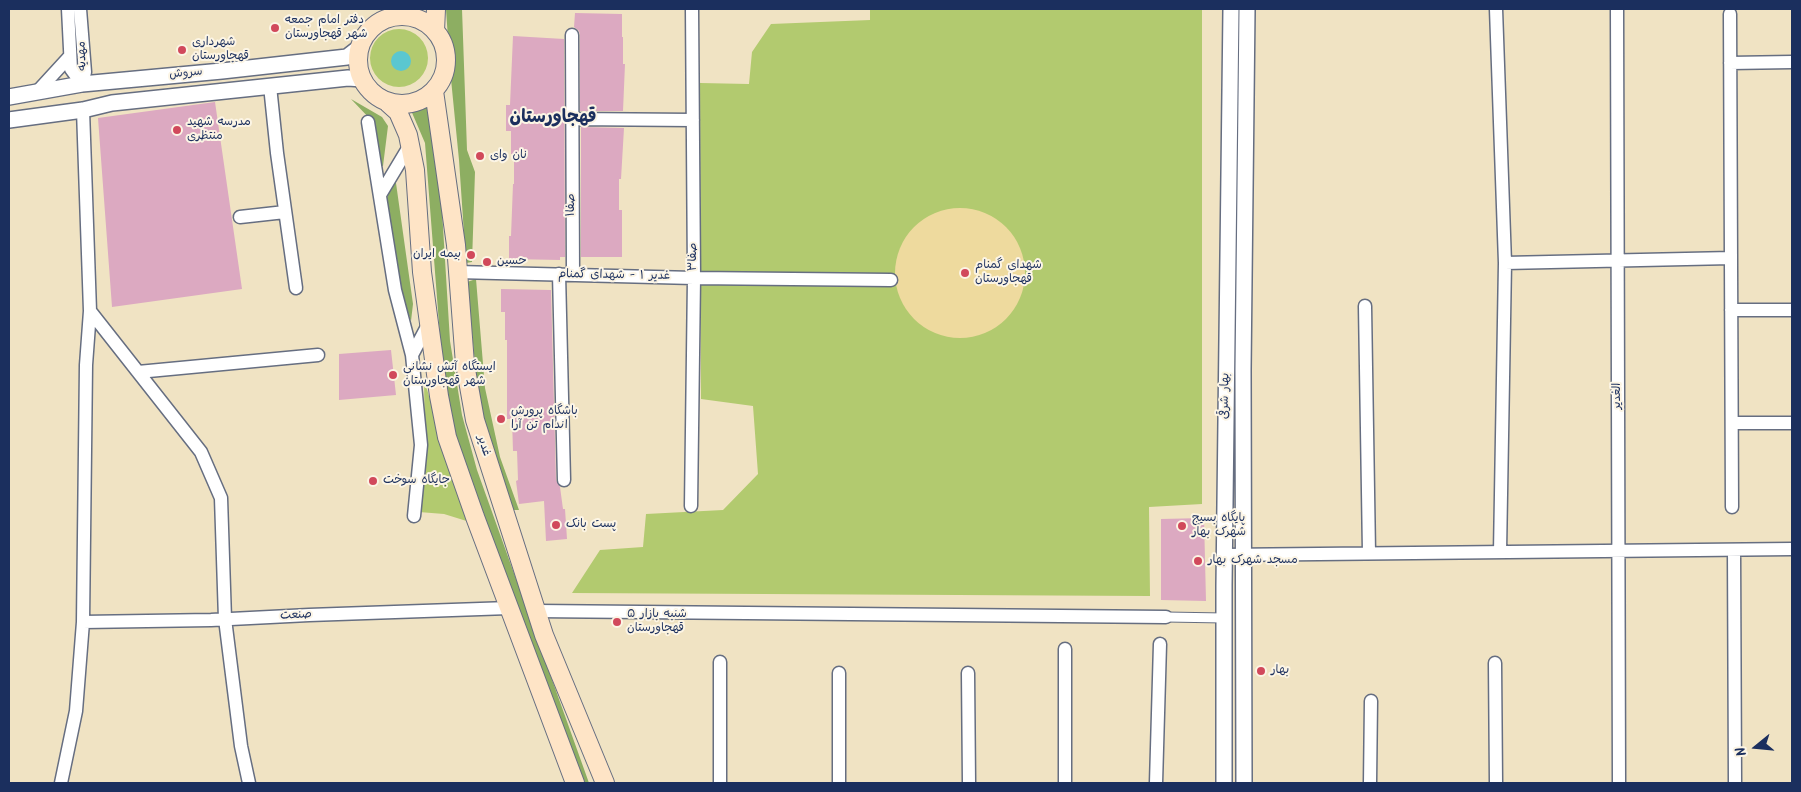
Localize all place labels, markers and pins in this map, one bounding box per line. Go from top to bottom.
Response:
place label: دفتر امام جمعه شهر قهجاورستان [285,14,367,42]
marker: دفتر امام جمعه شهر قهجاورستان [269,22,281,34]
place label: شهرداری قهجاورستان [192,36,249,64]
marker: شهرداری قهجاورستان [176,44,188,56]
place label: مدرسه شهید منتظری [187,116,251,144]
marker: مدرسه شهید منتظری [171,124,183,136]
place label: نان وای [490,149,527,163]
marker: نان وای [474,150,486,162]
place label: بیمه ایران [413,248,461,262]
marker: بیمه ایران [465,249,477,261]
place label: حسین [497,255,527,269]
marker: حسین [481,256,493,268]
place label: شهدای گمنام قهجاورستان [975,259,1042,287]
marker: شهدای گمنام قهجاورستان [959,267,971,279]
place label: ایستگاه آتش نشانی شهر قهجاورستان [403,361,496,389]
marker: ایستگاه آتش نشانی شهر قهجاورستان [387,369,399,381]
place label: باشگاه پرورش اندام تن آرا [511,405,578,433]
marker: باشگاه پرورش اندام تن آرا [495,413,507,425]
place label: جایگاه سوخت [383,474,450,488]
marker: جایگاه سوخت [367,475,379,487]
place label: پایگاه بسیج شهرک بهار [1192,512,1246,540]
place label: پست بانک [566,518,616,532]
marker: پست بانک [550,519,562,531]
marker: پایگاه بسیج شهرک بهار [1176,520,1188,532]
place label: مسجد شهرک بهار [1208,554,1298,568]
marker: مسجد شهرک بهار [1192,555,1204,567]
place label: ۵ شنبه بازار قهجاورستان [627,608,687,636]
marker: ۵ شنبه بازار قهجاورستان [611,616,623,628]
place label: بهار [1271,664,1289,678]
marker: بهار [1255,665,1267,677]

